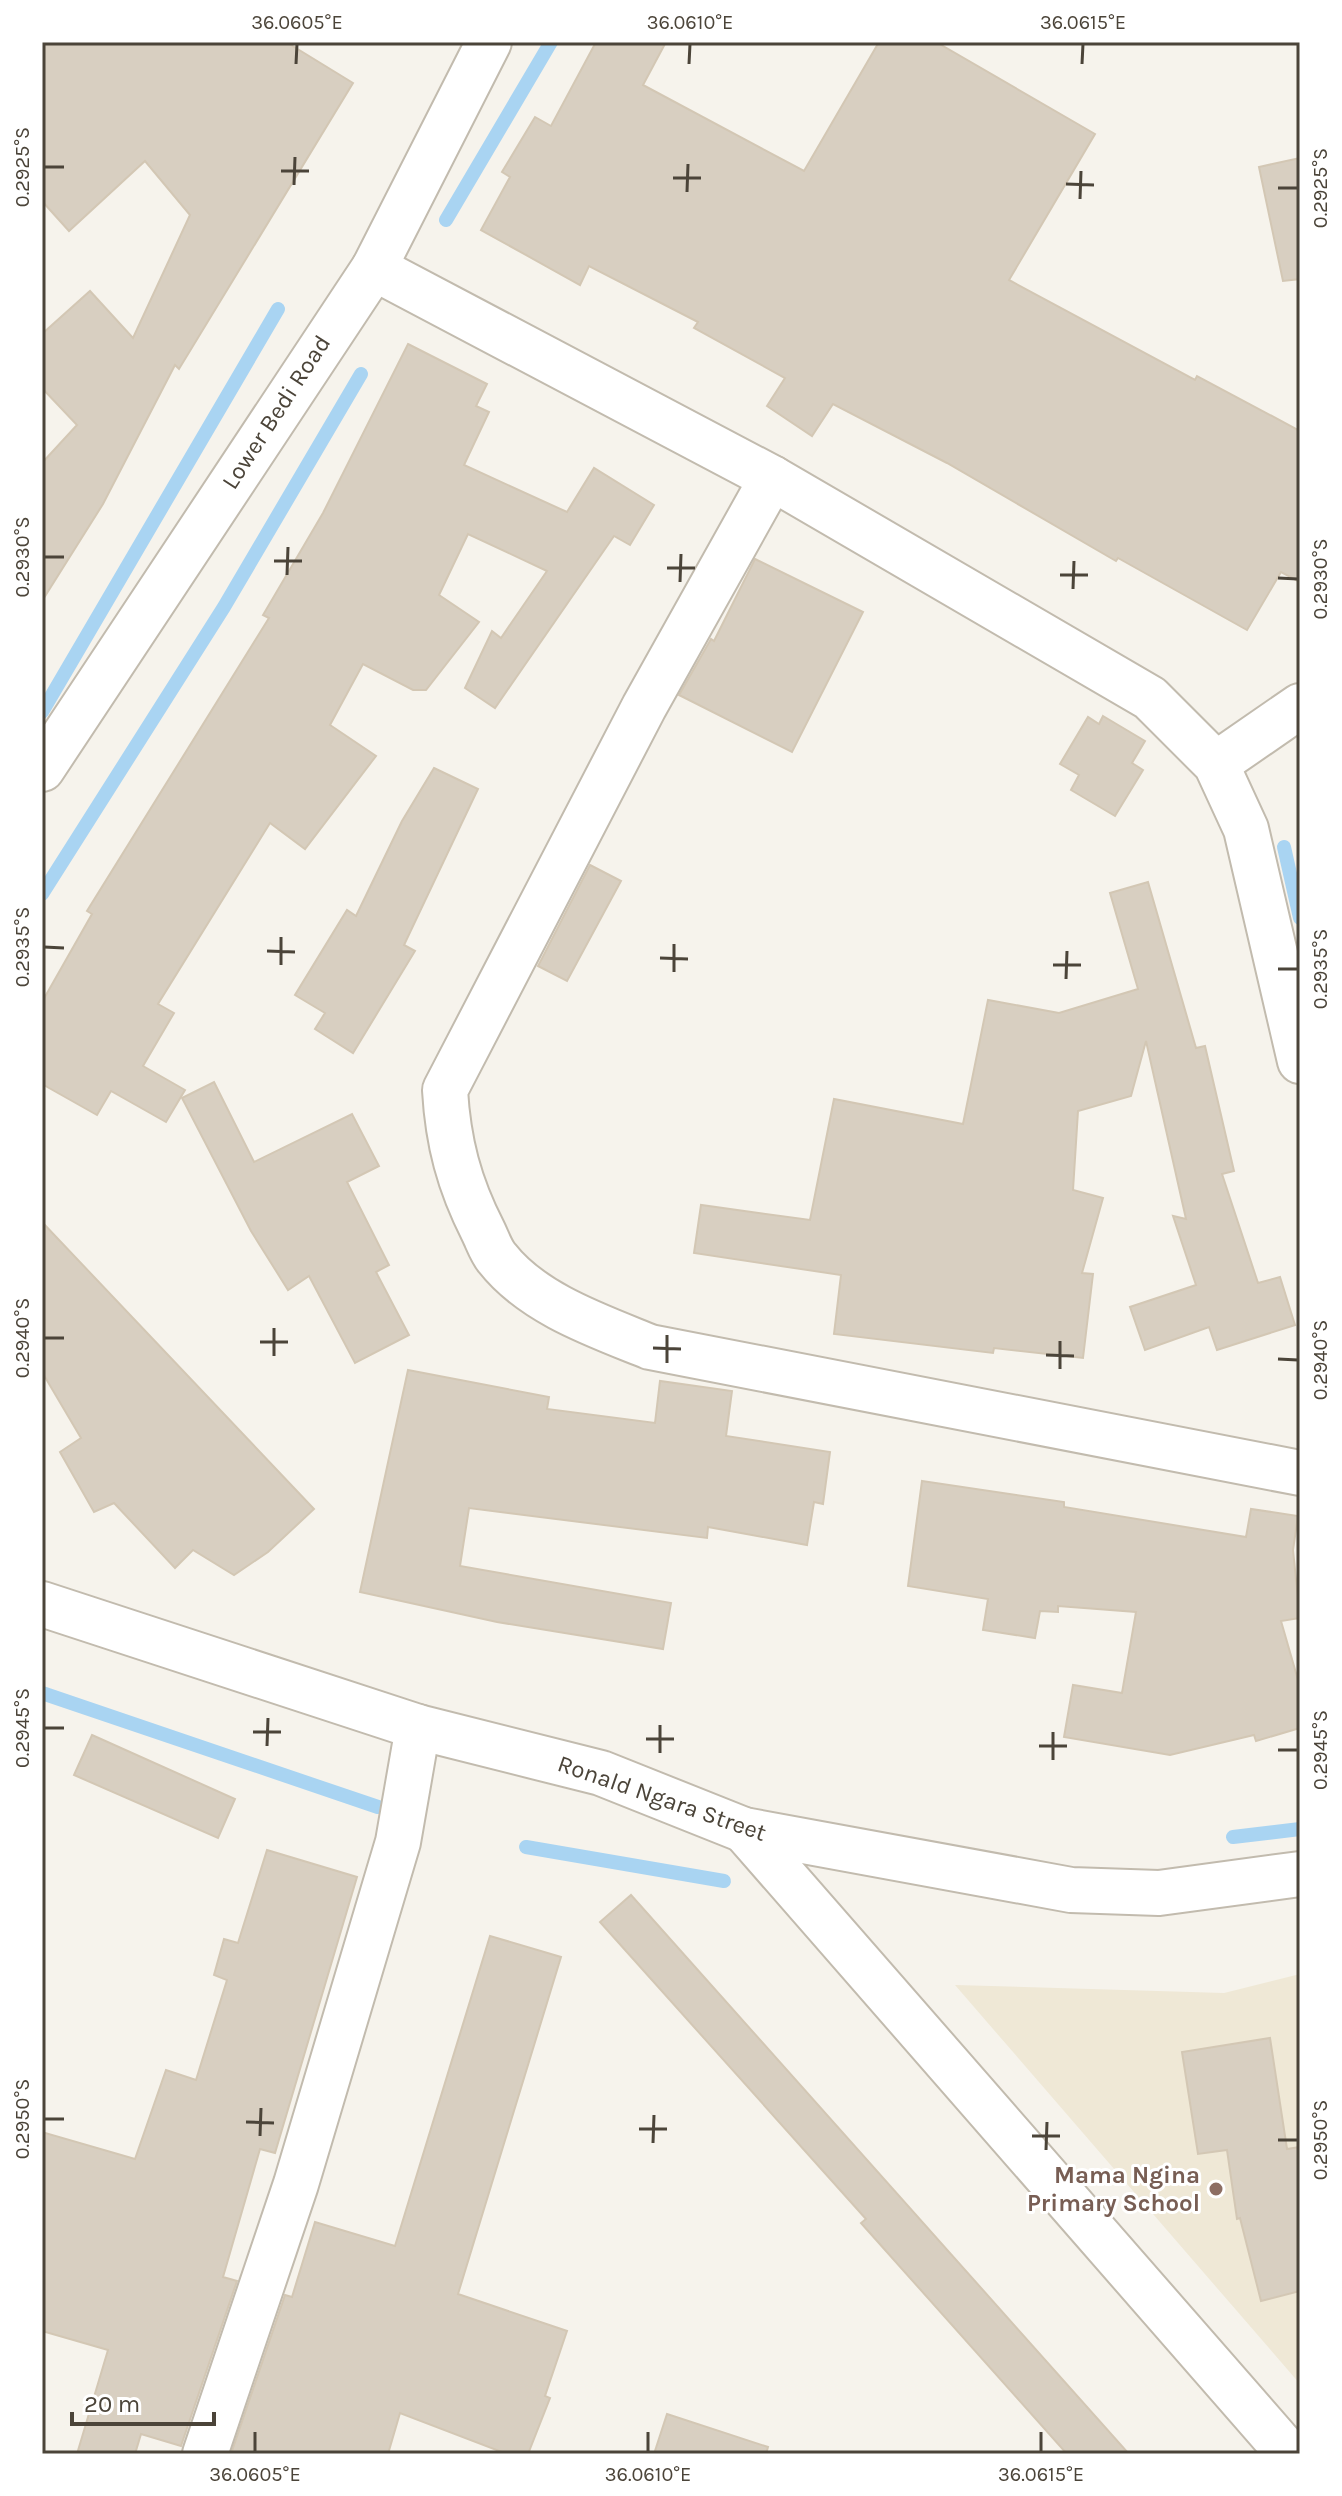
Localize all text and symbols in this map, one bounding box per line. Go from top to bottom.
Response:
text: 36.0605°E [251,11,343,34]
text: 36.0610°E [647,11,733,34]
text: 36.0615°E [1040,11,1126,34]
text: 0.2925°S [11,127,34,207]
text: 0.2925°S [1309,148,1332,228]
street label: Lower Bedi Road [216,330,336,494]
text: 0.2930°S [11,516,34,598]
text: 0.2930°S [1309,538,1332,620]
text: 0.2935°S [11,907,34,987]
text: 0.2935°S [1309,929,1332,1009]
text: 0.2940°S [11,1298,34,1378]
text: 0.2940°S [1309,1320,1332,1400]
text: 0.2945°S [11,1688,34,1768]
text: 0.2945°S [1309,1710,1332,1790]
street label: Ronald Ngara Street [554,1749,770,1847]
text: 0.2950°S [11,2079,34,2159]
text: 0.2950°S [1309,2100,1332,2180]
place label: Mama Ngina Primary School [1027,2161,1200,2217]
marker: Mama Ngina Primary School [1207,2180,1225,2198]
scale bar [72,2376,214,2426]
text: 20 m [84,2390,140,2418]
text: 36.0605°E [209,2463,301,2486]
text: 36.0610°E [605,2463,691,2486]
text: 36.0615°E [998,2463,1084,2486]

